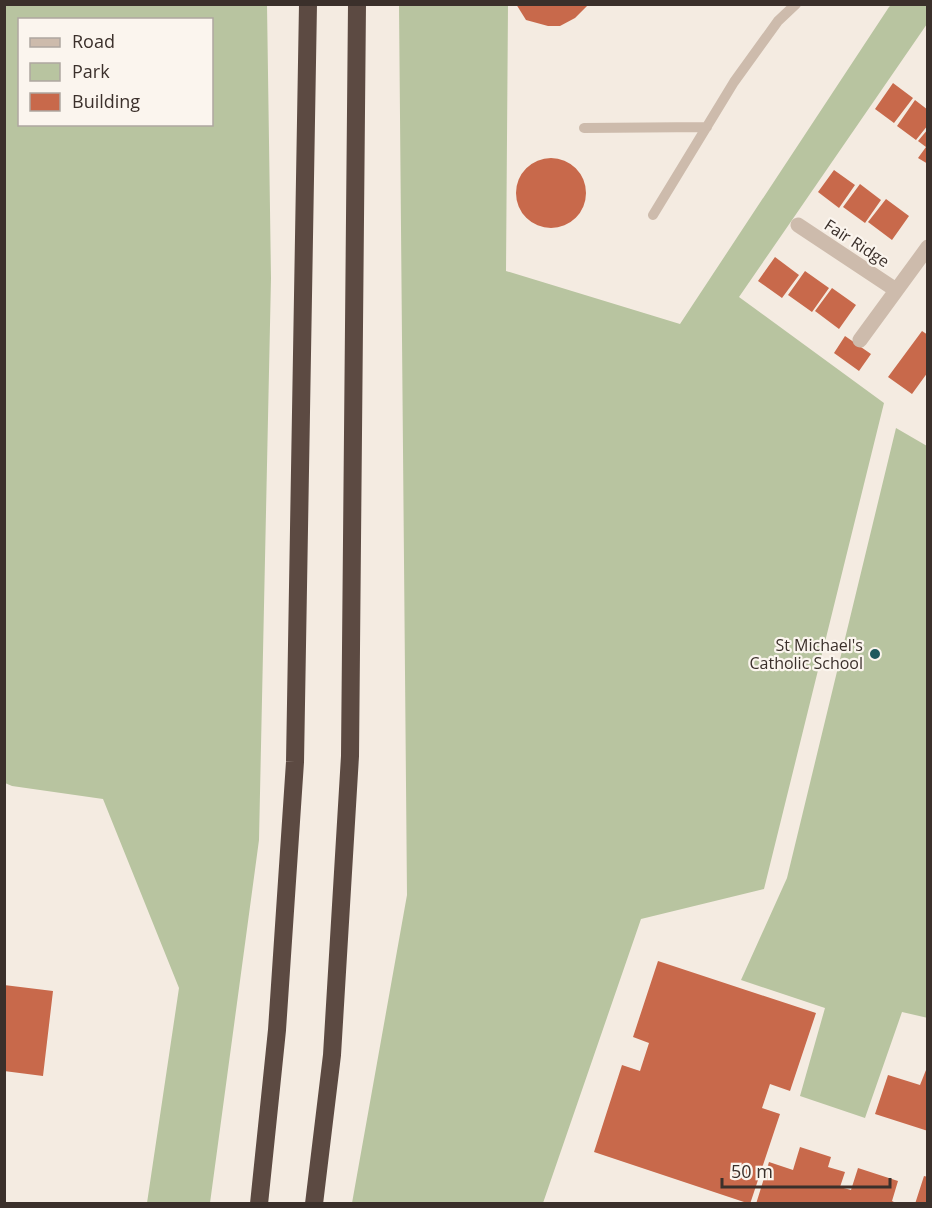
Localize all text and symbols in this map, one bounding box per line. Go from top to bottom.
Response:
legend [18,18,213,126]
text: Road [72,29,115,53]
text: Park [72,59,110,83]
text: Building [72,89,140,113]
street label: Fair Ridge [820,214,894,272]
place label: St Michael's Catholic School [749,634,863,674]
marker: St Michael's Catholic School [868,647,882,661]
scale bar [722,1151,890,1189]
text: 50 m [731,1159,773,1183]

